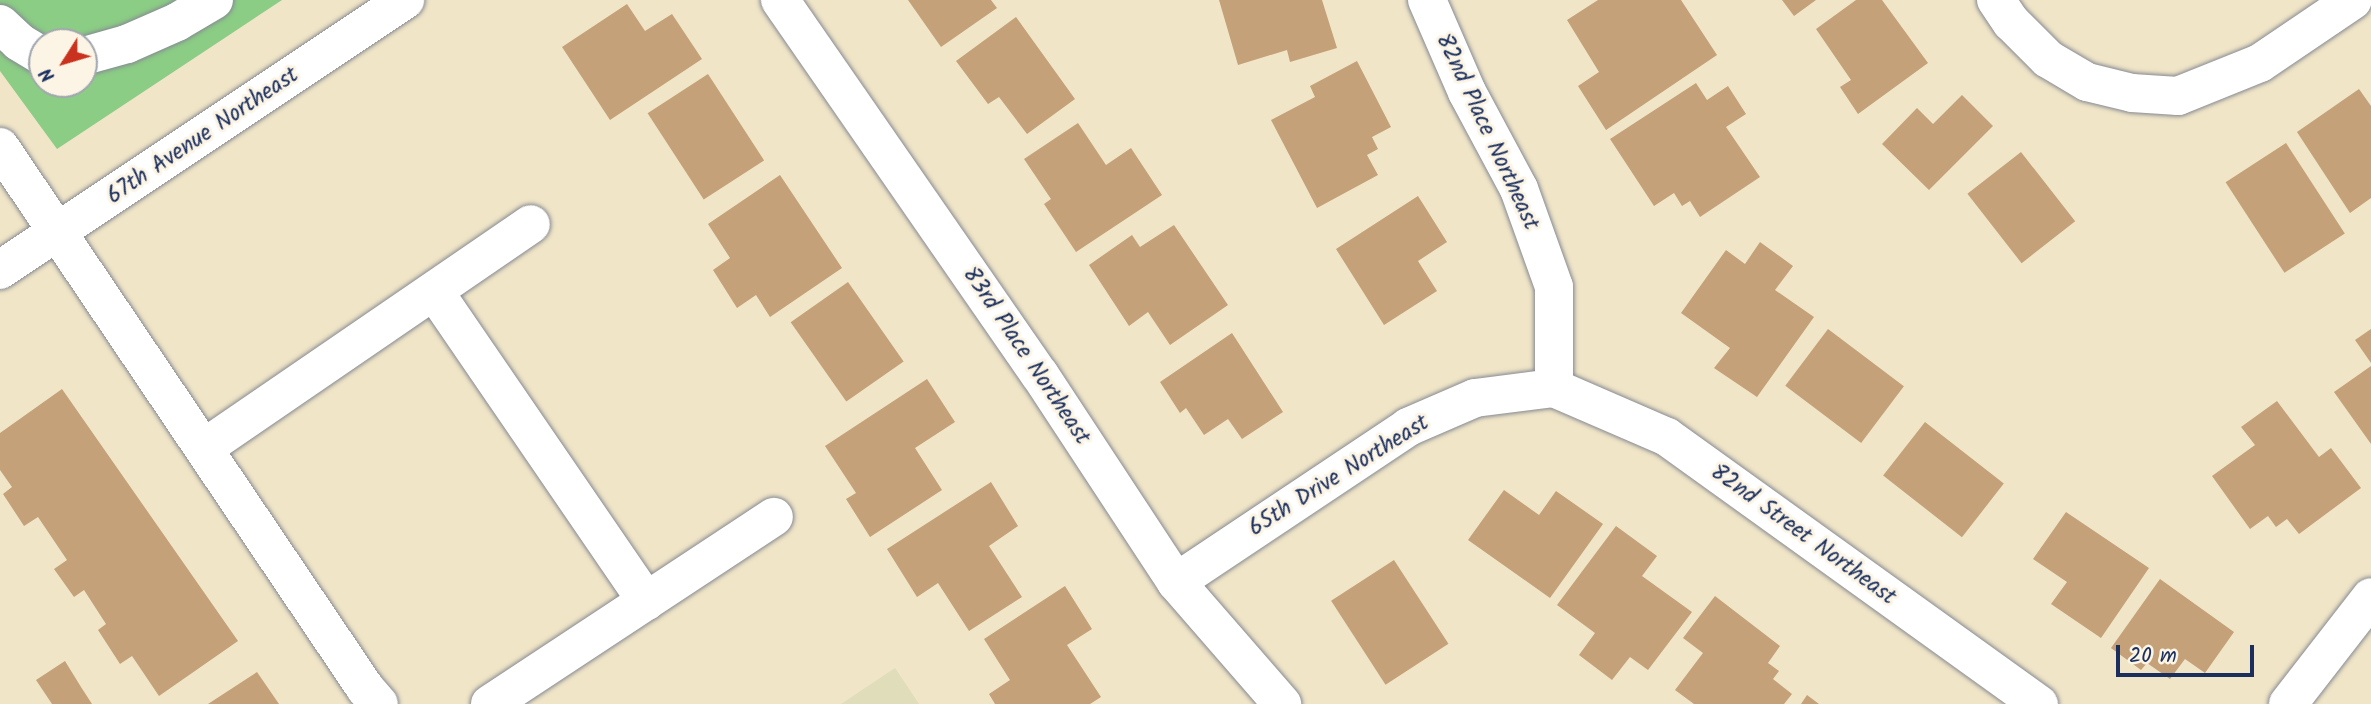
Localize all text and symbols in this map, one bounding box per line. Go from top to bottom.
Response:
north arrow [28,28,98,98]
street label: 82nd Place Northeast [1429,29,1545,235]
text: N [32,61,63,88]
street label: 67th Avenue Northeast [102,62,304,210]
street label: 83rd Place Northeast [956,262,1096,450]
street label: 65th Drive Northeast [1244,409,1434,543]
street label: 82nd Street Northeast [1705,458,1901,612]
scale bar [2119,630,2257,674]
text: 20 m [2129,640,2177,673]

